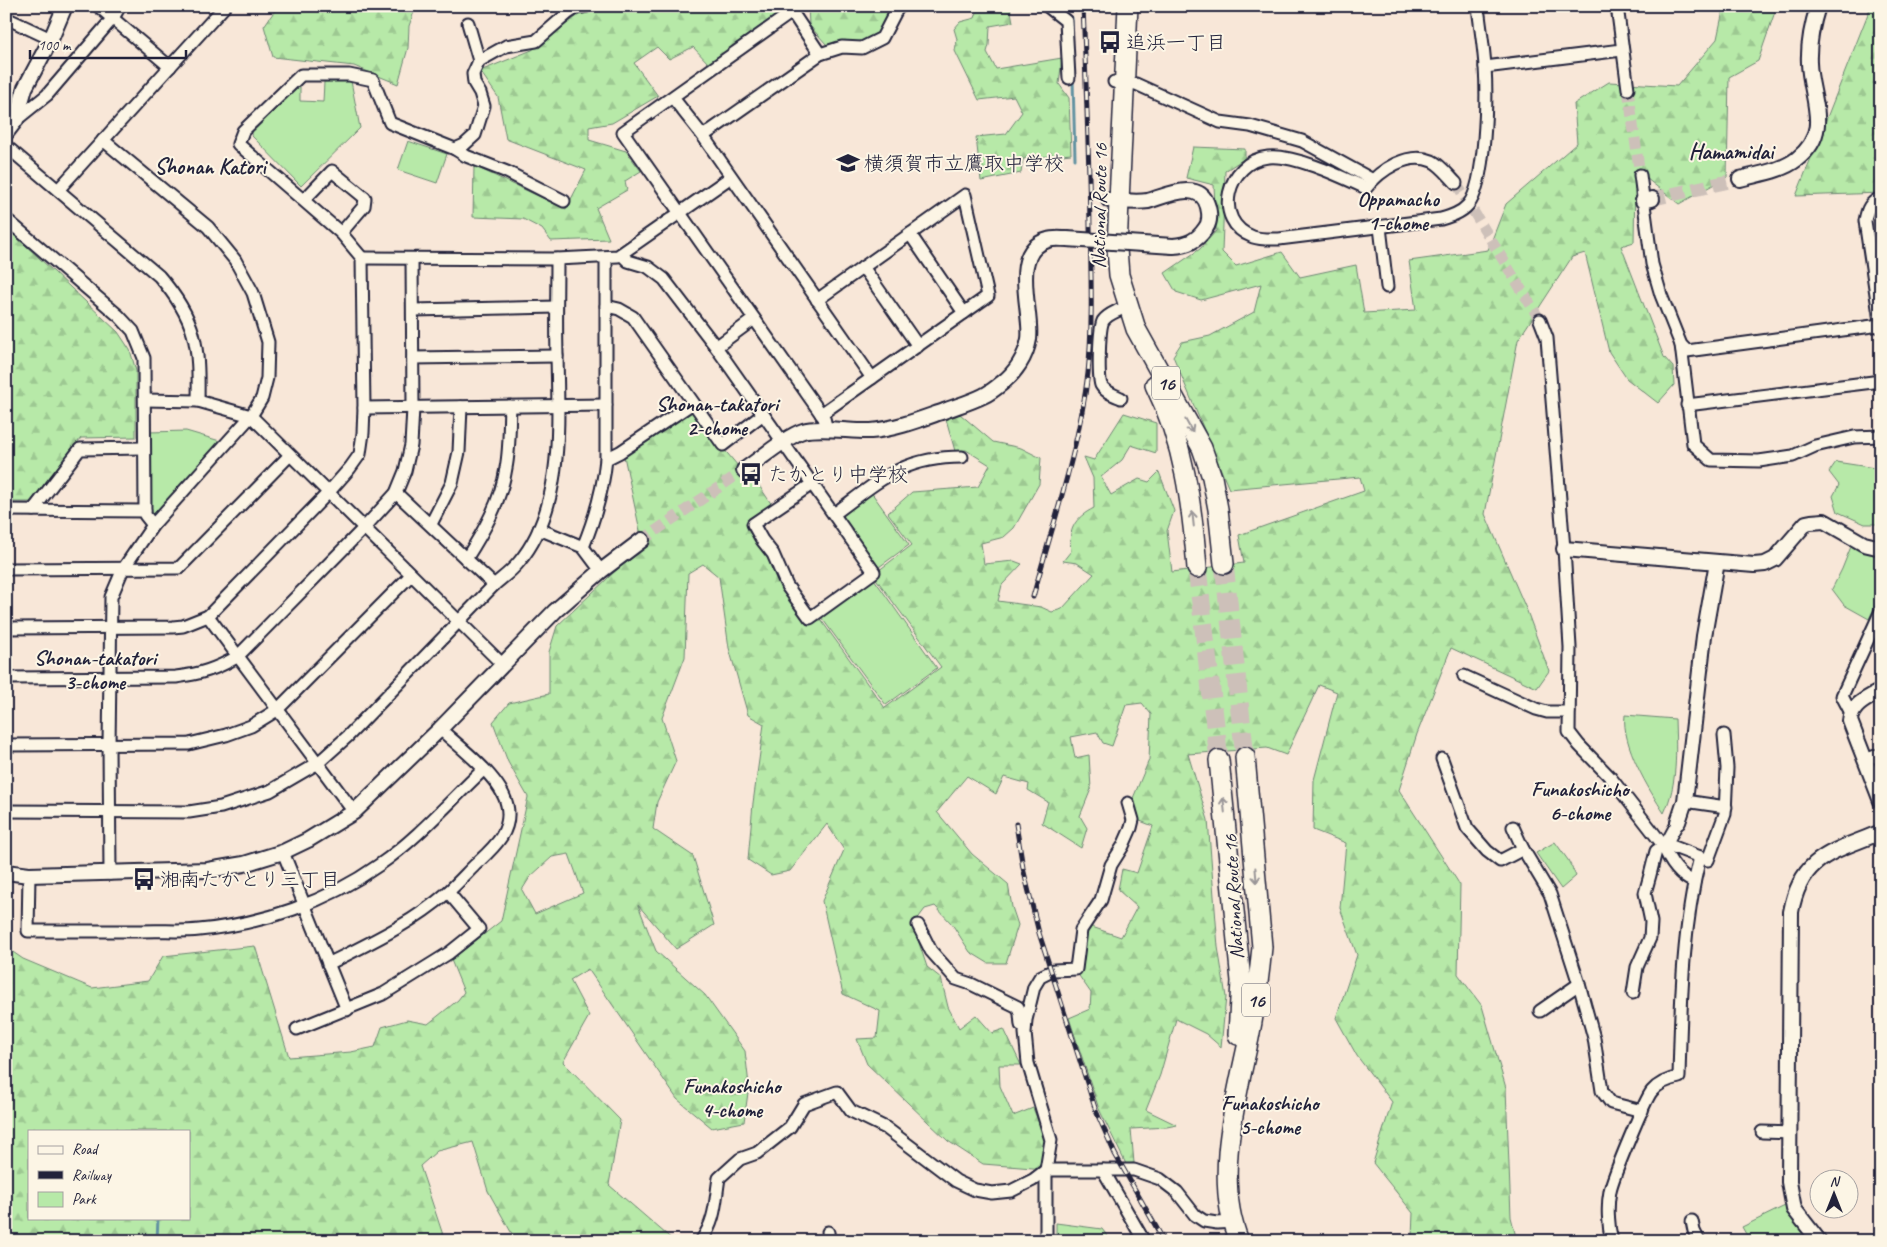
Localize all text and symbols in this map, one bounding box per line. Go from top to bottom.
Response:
scale bar [30,28,186,60]
bus stop icon: 追浜一丁目 [1097,29,1123,55]
place label: 追浜一丁目 [1126,30,1226,55]
text: 100 m [38,36,72,55]
district label: Hamamidai [1689,138,1776,166]
street label: National Route 16 [1086,142,1113,269]
school or university icon: 横須賀市立鷹取中学校 [835,150,861,176]
place label: 横須賀市立鷹取中学校 [864,151,1064,176]
district label: Shonan Katori [154,153,268,181]
district label: Oppamacho 1-chome [1357,186,1440,236]
road number: 16 [1152,366,1180,399]
district label: Shonan-takatori 2-chome [656,391,781,441]
one-way arrow [1185,418,1195,432]
bus stop icon: たかとり中学校 [738,461,764,487]
place label: たかとり中学校 [768,462,908,487]
one-way arrow [1188,511,1198,527]
district label: Shonan-takatori 3-chome [34,645,159,695]
district label: Funakoshicho 6-chome [1531,776,1631,826]
one-way arrow [1219,797,1229,813]
street label: National Route 16 [1218,833,1249,960]
bus stop icon: 湘南たかとり三丁目 [131,866,157,892]
place label: 湘南たかとり三丁目 [160,867,340,892]
one-way arrow [1252,867,1261,883]
road number: 16 [1242,984,1270,1016]
district label: Funakoshicho 4-chome [683,1073,783,1123]
district label: Funakoshicho 5-chome [1221,1090,1321,1140]
legend [28,1130,190,1220]
text: Road [72,1140,99,1159]
text: Railway [72,1166,113,1185]
north arrow [1810,1170,1860,1220]
text: N [1830,1173,1841,1190]
text: Park [72,1190,97,1209]

